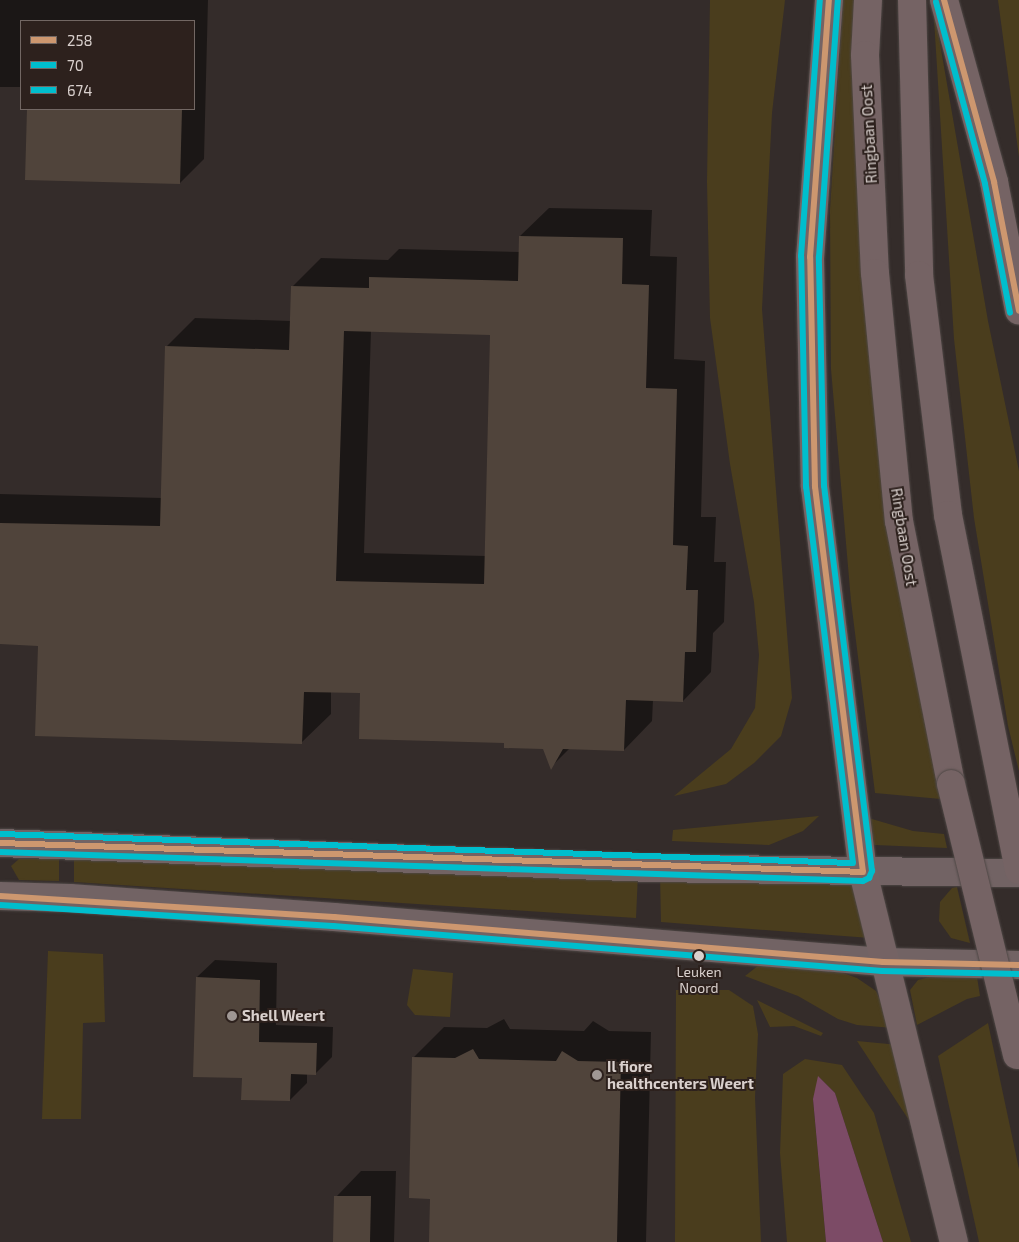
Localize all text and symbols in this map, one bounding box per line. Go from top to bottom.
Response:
legend [20,20,195,110]
text: 258 [67,31,93,49]
text: 70 [67,56,84,74]
text: 674 [67,81,93,99]
street label: Ringbaan Oost [857,84,881,184]
street label: Ringbaan Oost [887,487,921,587]
marker: Leuken Noord [694,951,704,961]
place label: Leuken Noord [676,964,722,996]
place label: Shell Weert [242,1007,325,1025]
marker: Shell Weert [226,1010,238,1022]
place label: Il fiore healthcenters Weert [607,1057,754,1092]
marker: Il fiore healthcenters Weert [591,1069,603,1081]

